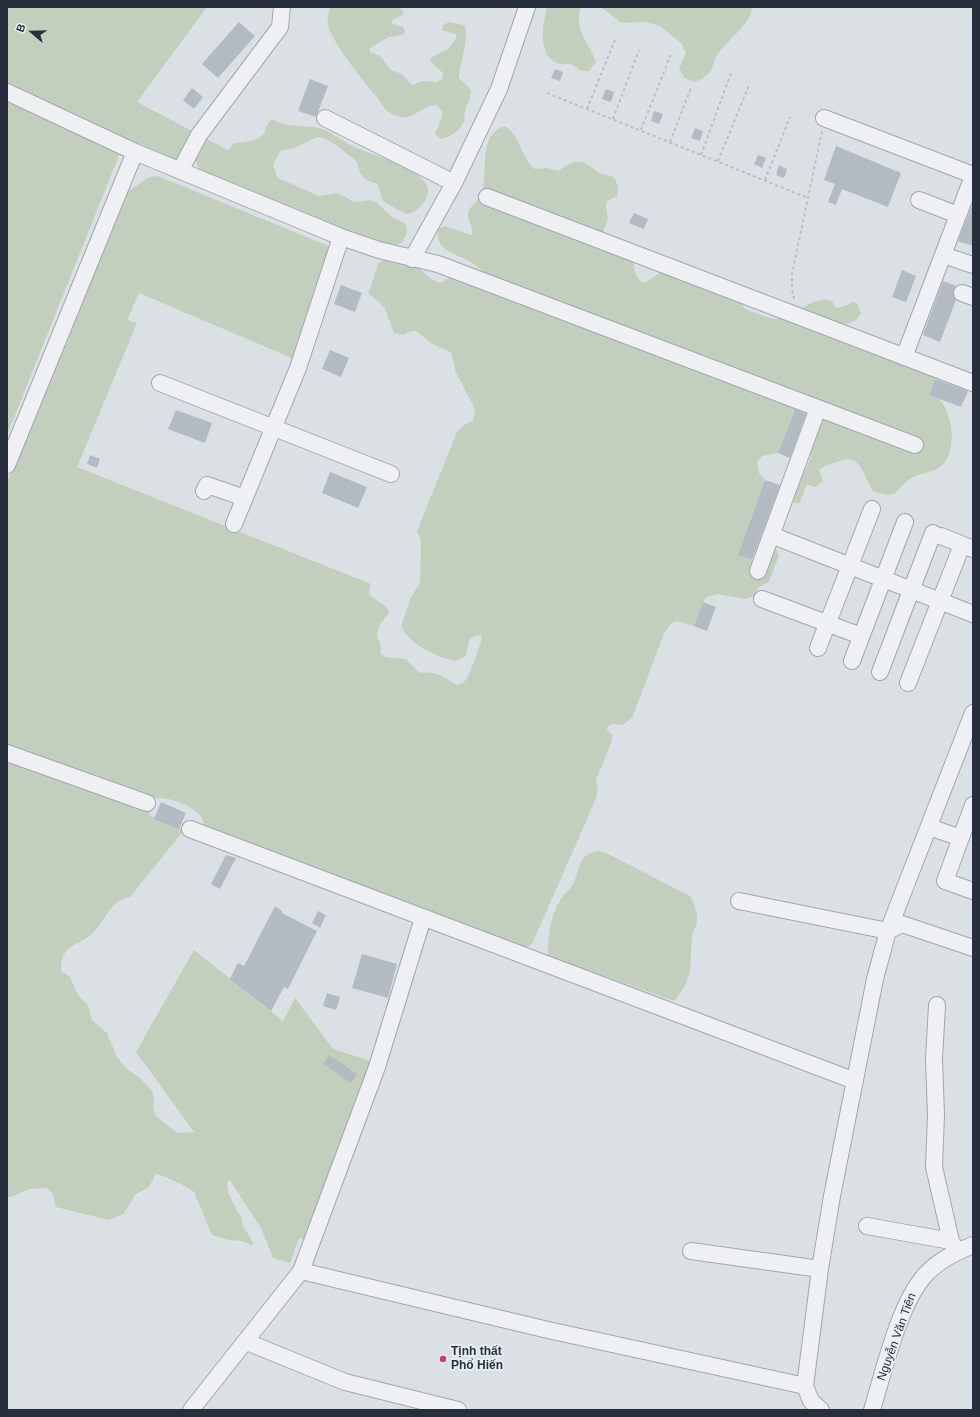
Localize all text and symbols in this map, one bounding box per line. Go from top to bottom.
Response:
north arrow [12,12,52,52]
text: B [14,22,28,34]
street label: Nguyễn Văn Tiên [874,1291,920,1383]
place label: Tịnh thất Phổ Hiến [451,1345,503,1373]
marker: Tịnh thất Phổ Hiến [438,1354,448,1364]

